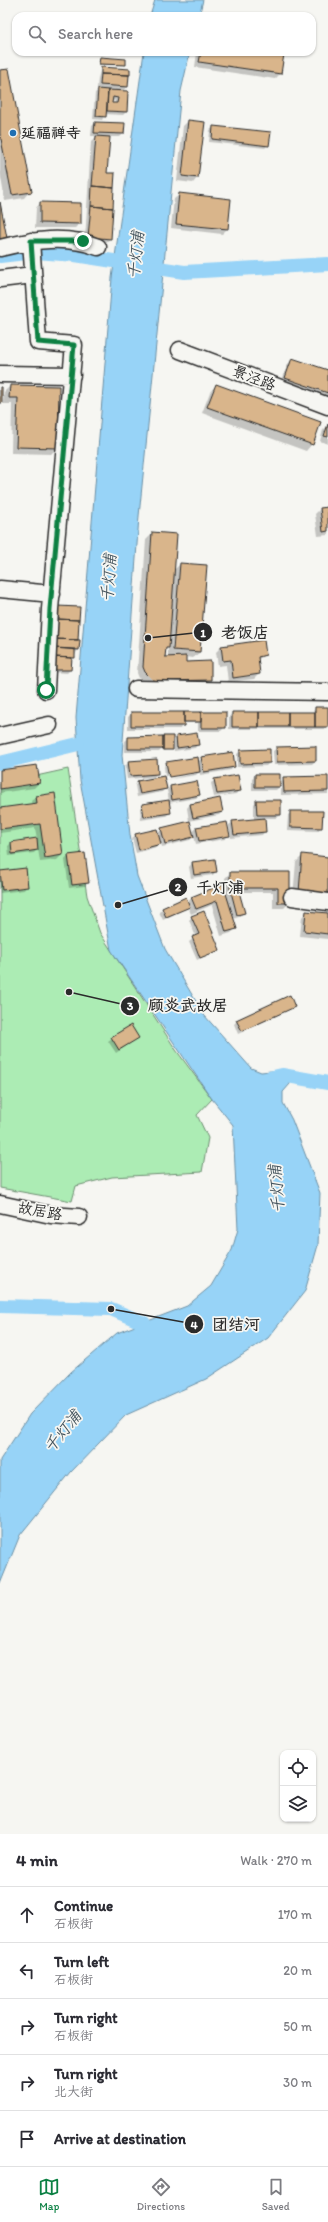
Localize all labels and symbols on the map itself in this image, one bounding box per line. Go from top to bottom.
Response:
place label: 延福禅寺 [21,124,81,142]
marker: 延福禅寺 [8,128,18,138]
water label: 千灯浦 [124,228,148,280]
route end [74,232,92,250]
street label: 景泾路 [230,362,278,394]
water label: 千灯浦 [97,551,120,603]
callout: 老饭店 [193,618,277,646]
text: 老饭店 [221,623,269,642]
text: 1 [200,626,206,640]
route start [37,681,55,699]
callout: 千灯浦 [168,873,252,901]
text: 千灯浦 [196,878,244,897]
text: 2 [175,880,182,894]
callout: 顾炎武故居 [120,992,236,1020]
text: 顾炎武故居 [148,996,228,1015]
text: 3 [127,999,134,1013]
water label: 千灯浦 [265,1162,288,1214]
street label: 故居路 [16,1198,64,1224]
callout: 团结河 [184,1310,268,1338]
text: 团结河 [212,1315,260,1334]
text: 4 [190,1318,198,1332]
water label: 千灯浦 [40,1405,86,1456]

